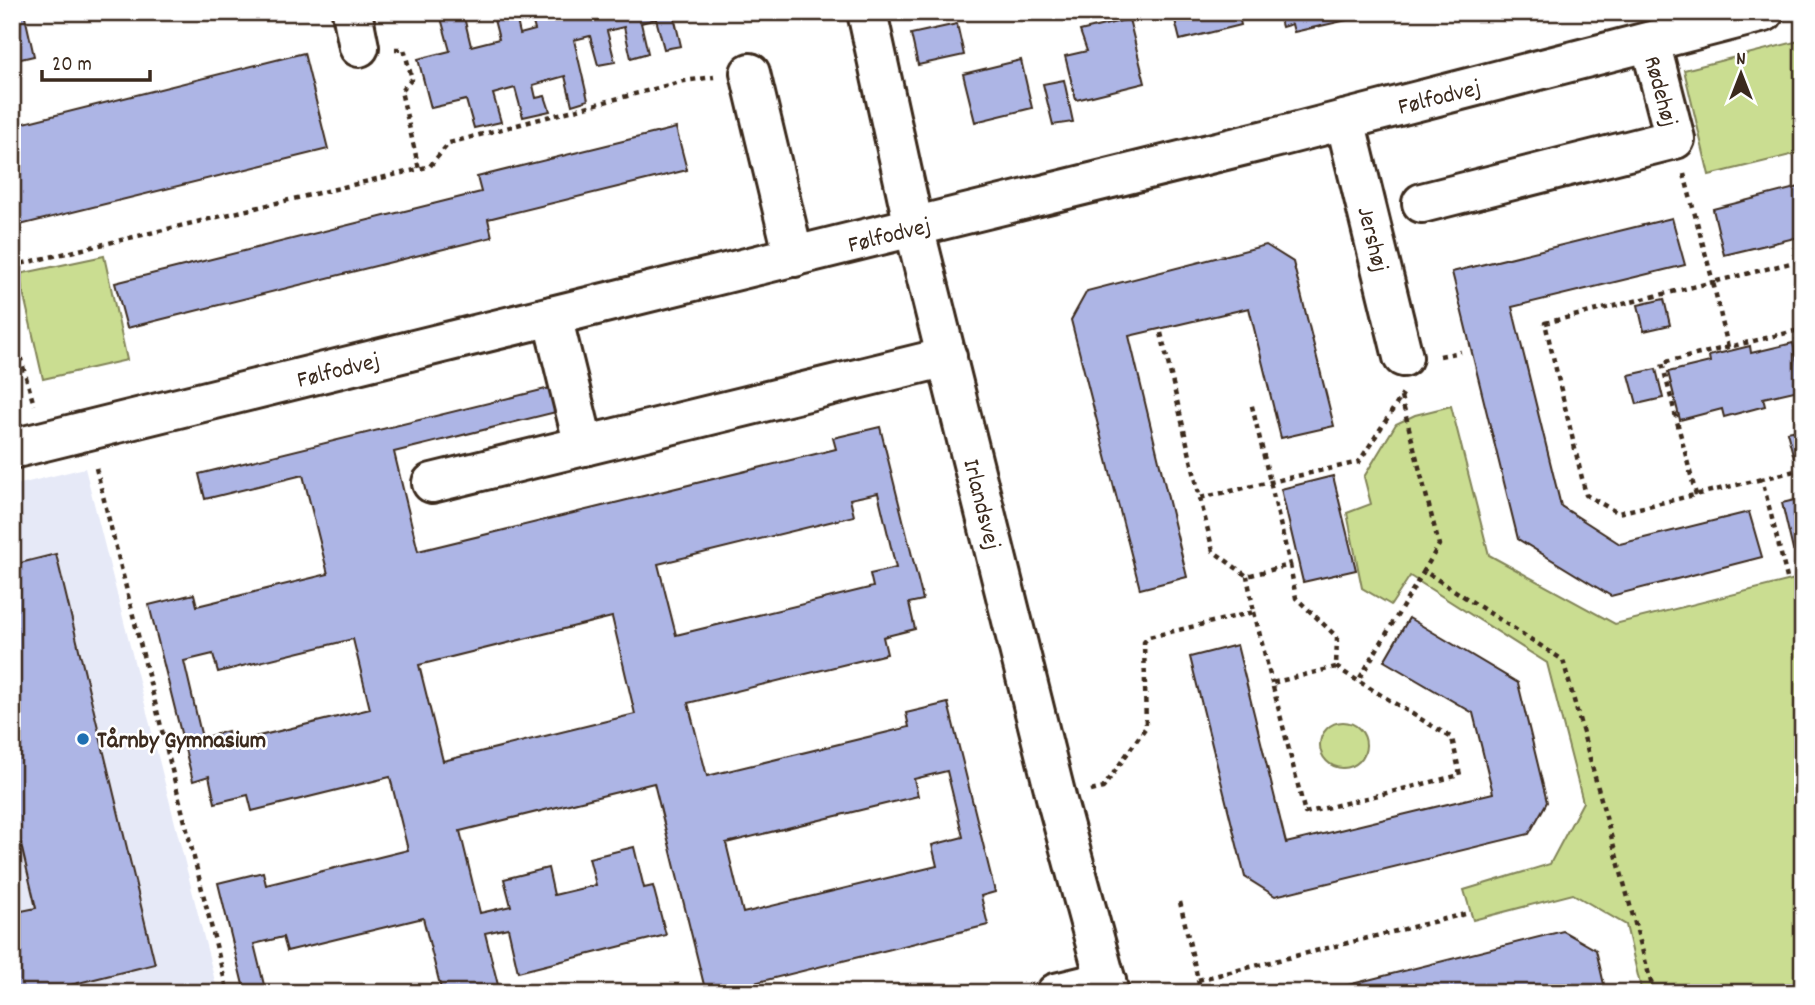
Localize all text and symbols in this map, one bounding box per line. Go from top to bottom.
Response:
scale bar [42,38,150,82]
north arrow [1706,38,1776,108]
text: N [1736,47,1746,74]
text: 20 m [52,51,92,81]
street label: Rødehøj [1633,53,1685,131]
street label: Følfodvej [1395,72,1485,126]
street label: Jershøj [1347,203,1396,276]
street label: Følfodvej [845,210,935,264]
street label: Følfodvej [294,345,384,399]
street label: Irlandsvej [952,456,1008,554]
place label: Tårnby Gymnasium [97,725,266,759]
marker: Tårnby Gymnasium [75,731,91,747]

